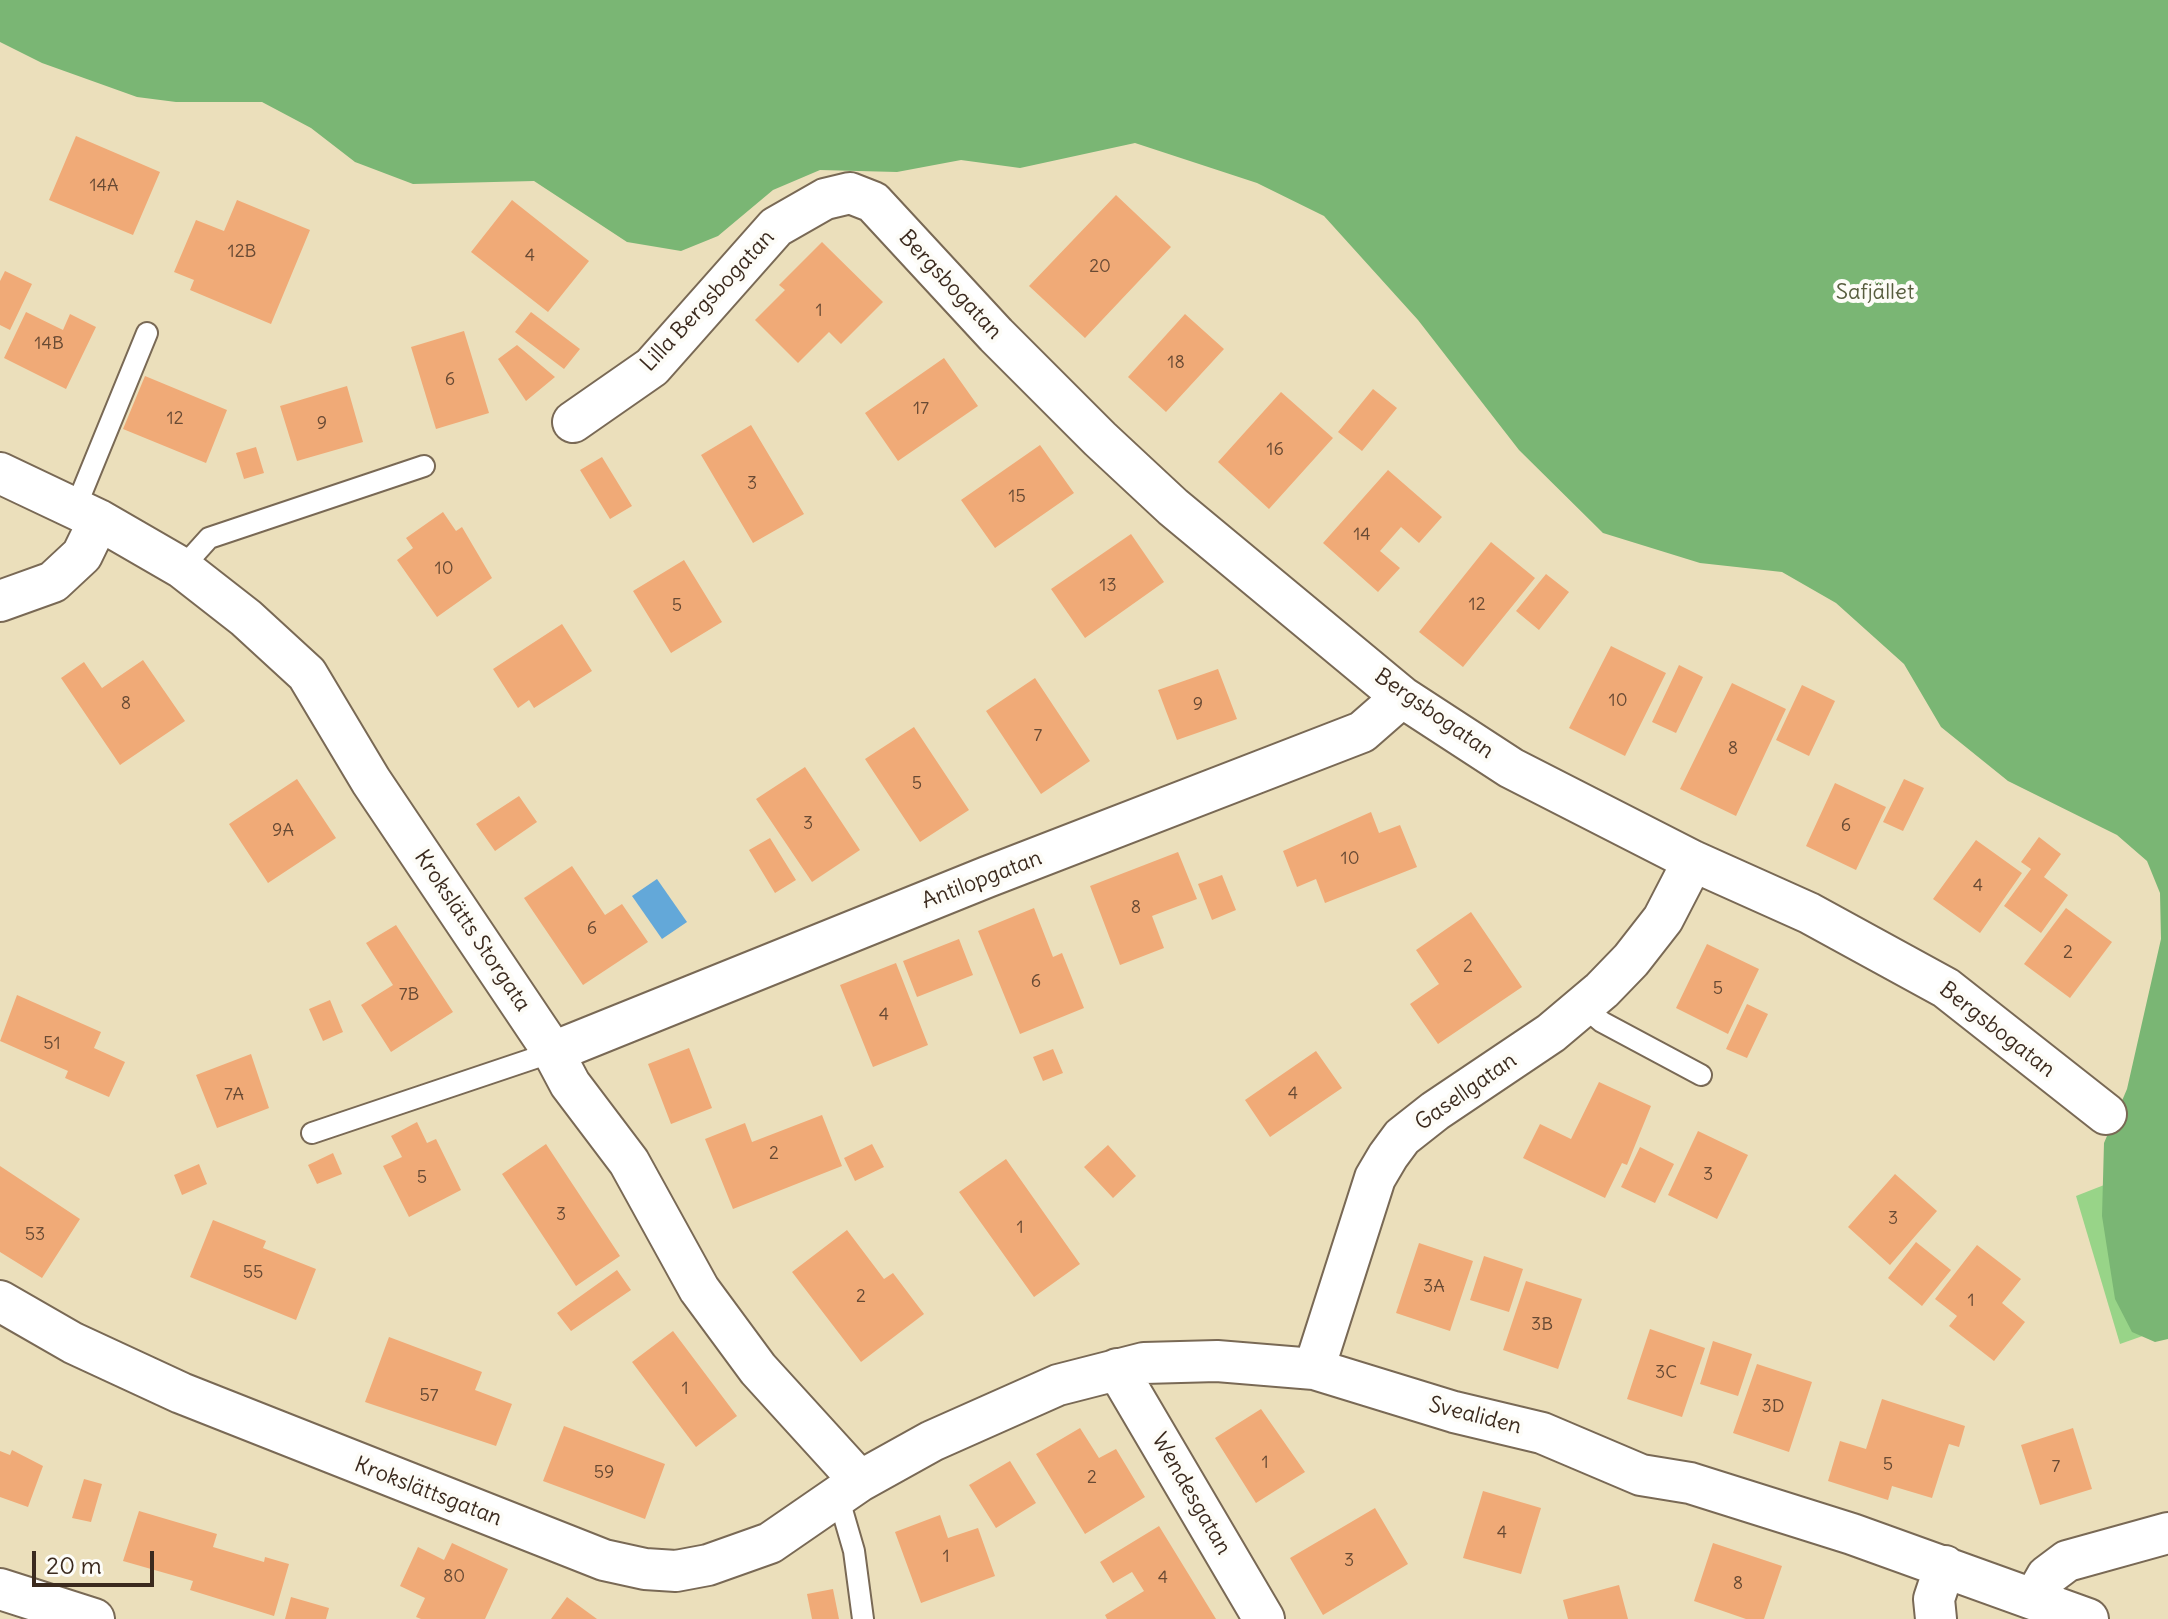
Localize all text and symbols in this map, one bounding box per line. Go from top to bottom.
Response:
house number: 14A [89,175,119,197]
street label: Lilla Bergsbogatan [636,225,780,377]
street label: Bergsbogatan [893,225,1007,345]
house number: 12B [228,241,256,263]
house number: 4 [525,245,535,267]
house number: 20 [1089,256,1111,278]
park label: Safjället [1836,280,1914,306]
house number: 1 [815,300,823,322]
house number: 14B [34,333,64,355]
house number: 18 [1167,352,1185,374]
house number: 6 [445,369,455,391]
house number: 17 [913,398,929,420]
house number: 12 [166,408,184,430]
house number: 9 [317,413,327,435]
house number: 16 [1266,439,1284,461]
house number: 3 [747,473,757,495]
house number: 15 [1008,486,1026,508]
house number: 14 [1353,524,1371,546]
house number: 10 [435,558,453,580]
house number: 13 [1099,575,1117,597]
house number: 12 [1468,594,1486,616]
house number: 5 [672,595,682,617]
street label: Bergsbogatan [1369,663,1499,765]
house number: 10 [1609,690,1627,712]
house number: 8 [121,693,131,715]
house number: 9 [1193,694,1203,716]
house number: 7 [1034,725,1042,747]
house number: 8 [1728,738,1738,760]
house number: 5 [912,773,922,795]
house number: 3 [803,813,813,835]
house number: 6 [1841,815,1851,837]
house number: 9A [272,820,294,842]
street label: Krokslätts Storgata [408,845,536,1017]
street label: Antilopgatan [918,845,1046,915]
house number: 10 [1341,848,1359,870]
house number: 4 [1973,875,1983,897]
house number: 8 [1131,897,1141,919]
house number: 6 [587,918,597,940]
house number: 2 [2063,942,2073,964]
house number: 2 [1463,956,1473,978]
house number: 6 [1031,971,1041,993]
street label: Bergsbogatan [1934,977,2060,1083]
house number: 5 [1713,978,1723,1000]
house number: 7B [399,984,419,1006]
house number: 4 [879,1004,889,1026]
house number: 51 [43,1033,61,1055]
street label: Gasellgatan [1410,1047,1522,1137]
house number: 4 [1288,1083,1298,1105]
house number: 7A [224,1084,244,1106]
house number: 2 [769,1143,779,1165]
house number: 3 [1703,1164,1713,1186]
house number: 5 [417,1167,427,1189]
house number: 3 [556,1204,566,1226]
house number: 3 [1888,1208,1898,1230]
house number: 1 [1016,1217,1024,1239]
house number: 53 [25,1224,45,1246]
house number: 55 [243,1262,263,1284]
house number: 3A [1423,1276,1445,1298]
house number: 2 [856,1286,866,1308]
house number: 1 [1967,1290,1975,1312]
house number: 3B [1531,1314,1553,1336]
house number: 3C [1655,1362,1677,1384]
house number: 1 [681,1378,689,1400]
house number: 57 [419,1385,439,1407]
street label: Svealiden [1426,1392,1524,1440]
house number: 3D [1762,1396,1784,1418]
street label: Wendesgatan [1146,1428,1236,1560]
street label: Krokslättsgatan [351,1452,505,1532]
house number: 1 [1261,1452,1269,1474]
house number: 5 [1883,1454,1893,1476]
house number: 7 [2052,1456,2060,1478]
house number: 59 [594,1462,614,1484]
house number: 2 [1087,1467,1097,1489]
house number: 4 [1497,1522,1507,1544]
scale bar [36,1535,158,1585]
house number: 1 [942,1546,950,1568]
text: 20 m [46,1550,102,1580]
house number: 3 [1344,1550,1354,1572]
house number: 80 [443,1566,465,1588]
house number: 4 [1158,1567,1168,1589]
house number: 8 [1733,1573,1743,1595]

